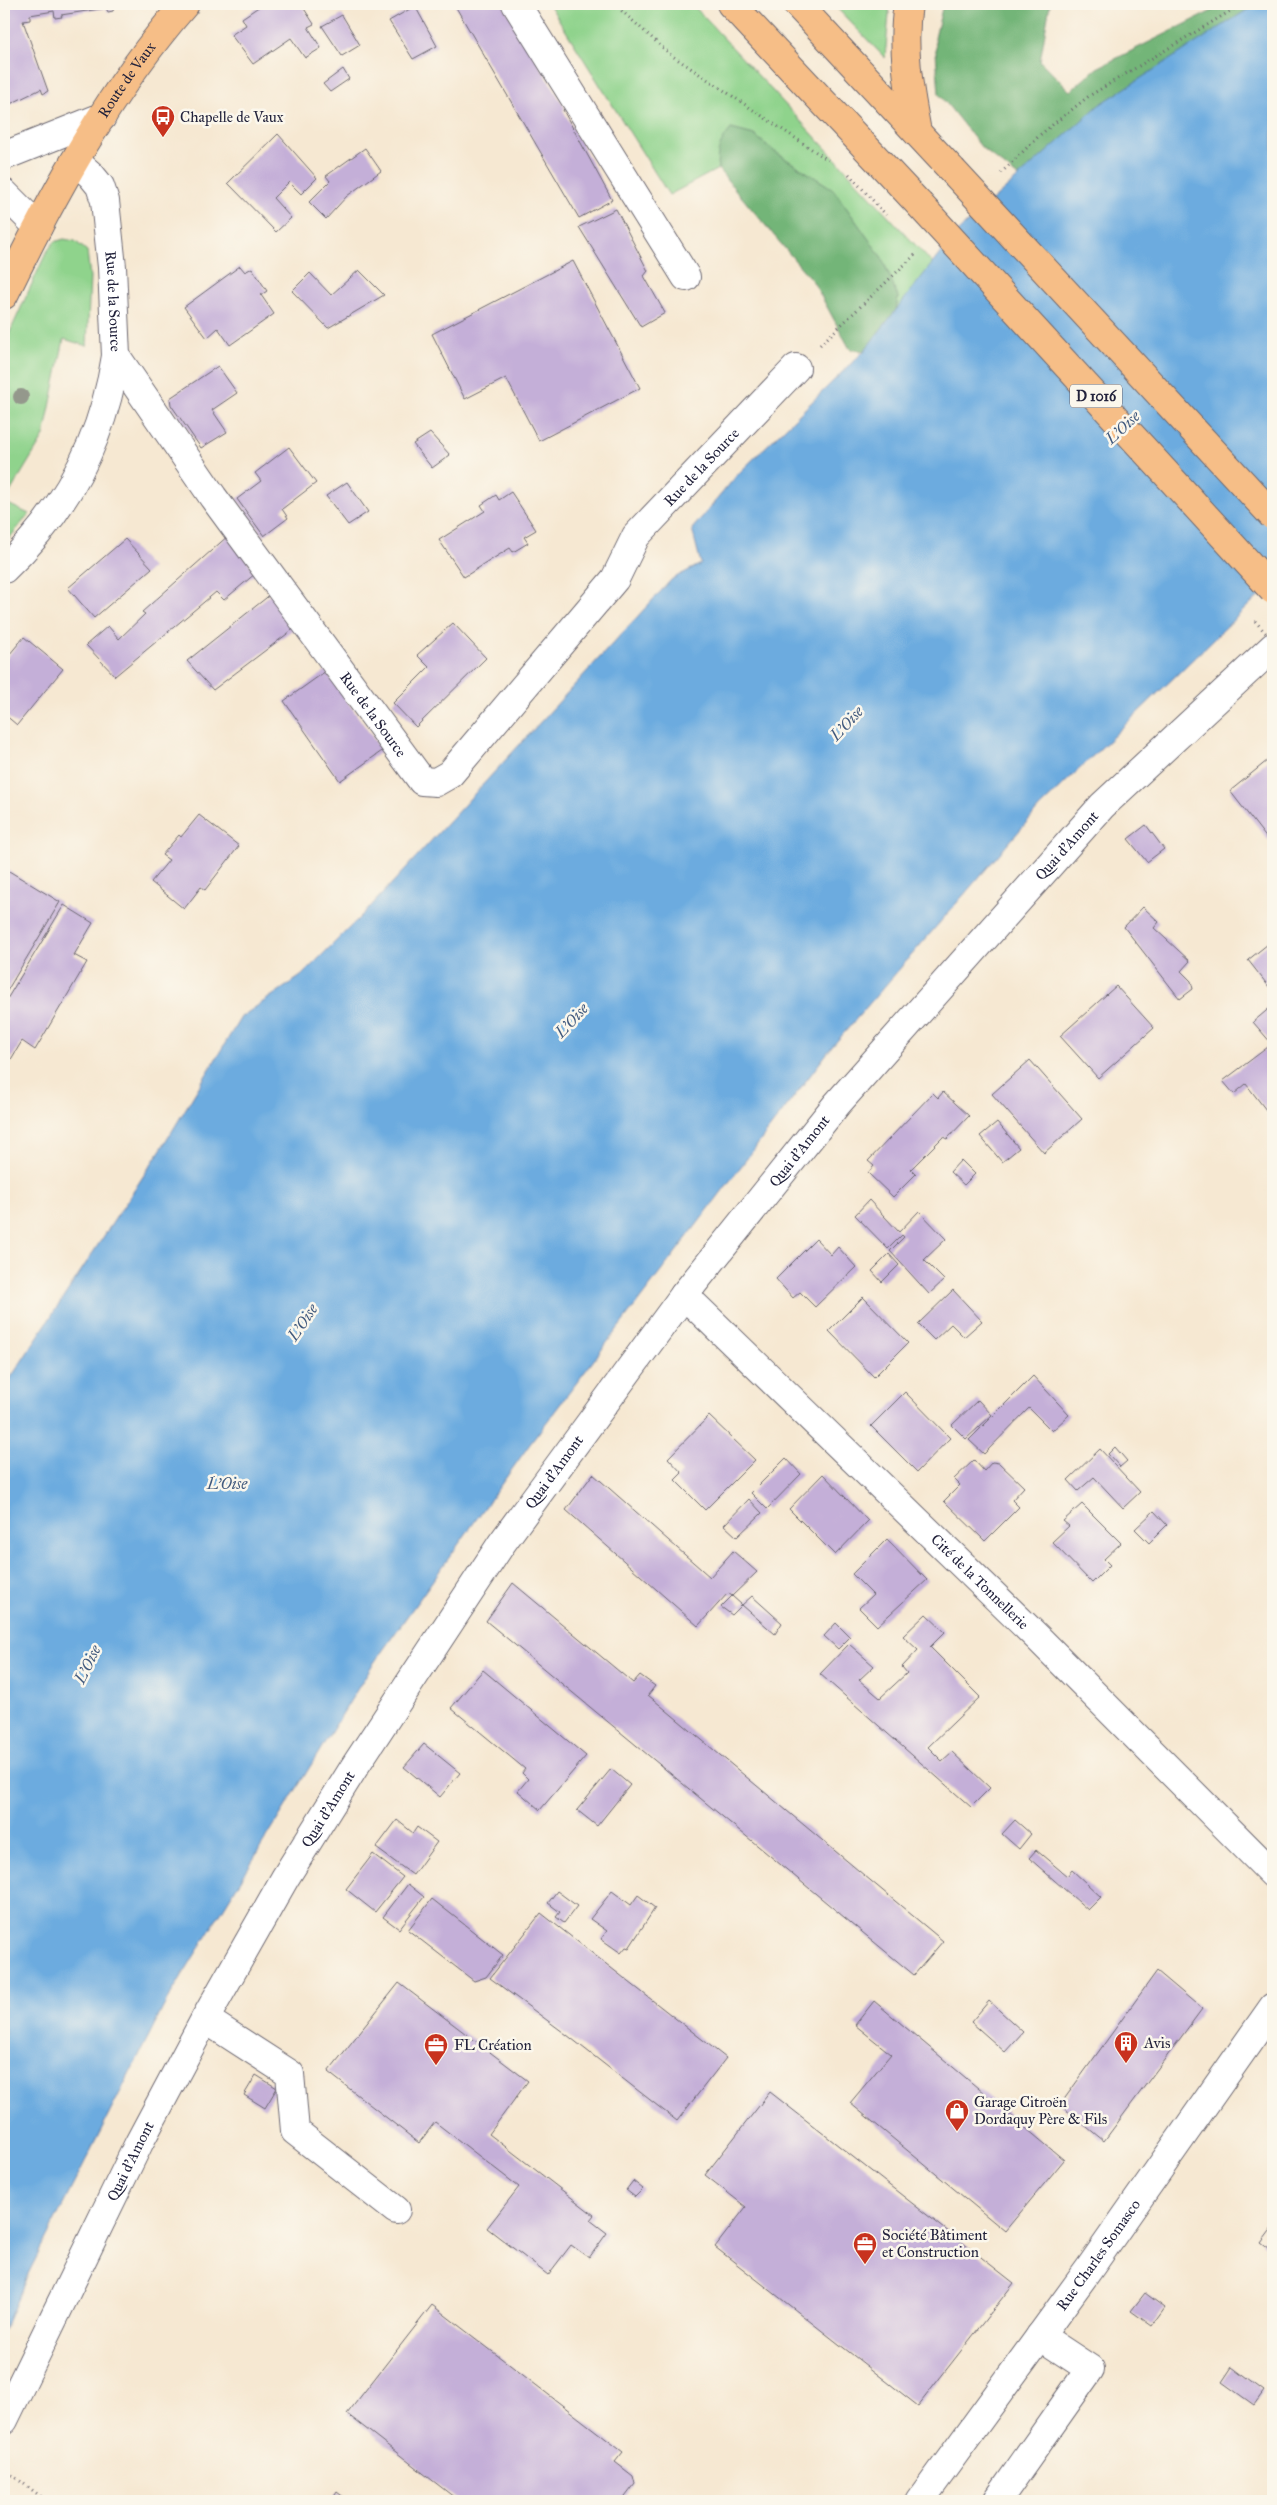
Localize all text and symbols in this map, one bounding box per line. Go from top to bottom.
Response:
street label: Route de Vaux [94,38,160,121]
bus stop icon: Chapelle de Vaux [150,104,176,138]
place label: Chapelle de Vaux [180,108,284,126]
street label: Rue de la Source [101,250,125,352]
road number: D 1016 [1070,384,1122,408]
water label: L'Oise [1100,406,1144,449]
street label: Rue de la Source [660,424,743,510]
street label: Rue de la Source [336,669,410,761]
water label: L'Oise [825,701,868,745]
street label: Quai d'Amont [1031,807,1103,884]
water label: L'Oise [550,998,593,1042]
street label: Quai d'Amont [765,1111,834,1190]
water label: L'Oise [283,1299,322,1345]
street label: Quai d'Amont [521,1431,587,1512]
water label: L’Oise [206,1474,248,1493]
street label: Cité de la Tonnellerie [927,1530,1033,1633]
water label: L'Oise [70,1641,105,1687]
street label: Quai d'Amont [297,1767,359,1851]
building icon: Avis [1113,2030,1139,2064]
office icon: FL Création [423,2032,449,2066]
place label: Avis [1143,2034,1170,2052]
place label: FL Création [454,2036,532,2054]
place label: Garage Citroën Dordaquy Père & Fils [974,2093,1107,2129]
shop icon: Garage Citroën Dordaquy Père & Fils [944,2098,970,2132]
street label: Quai d'Amont [103,2118,158,2204]
street label: Rue Charles Somasco [1053,2196,1144,2314]
place label: Société Bâtiment et Construction [882,2226,988,2261]
office icon: Société Bâtiment et Construction [852,2231,878,2265]

